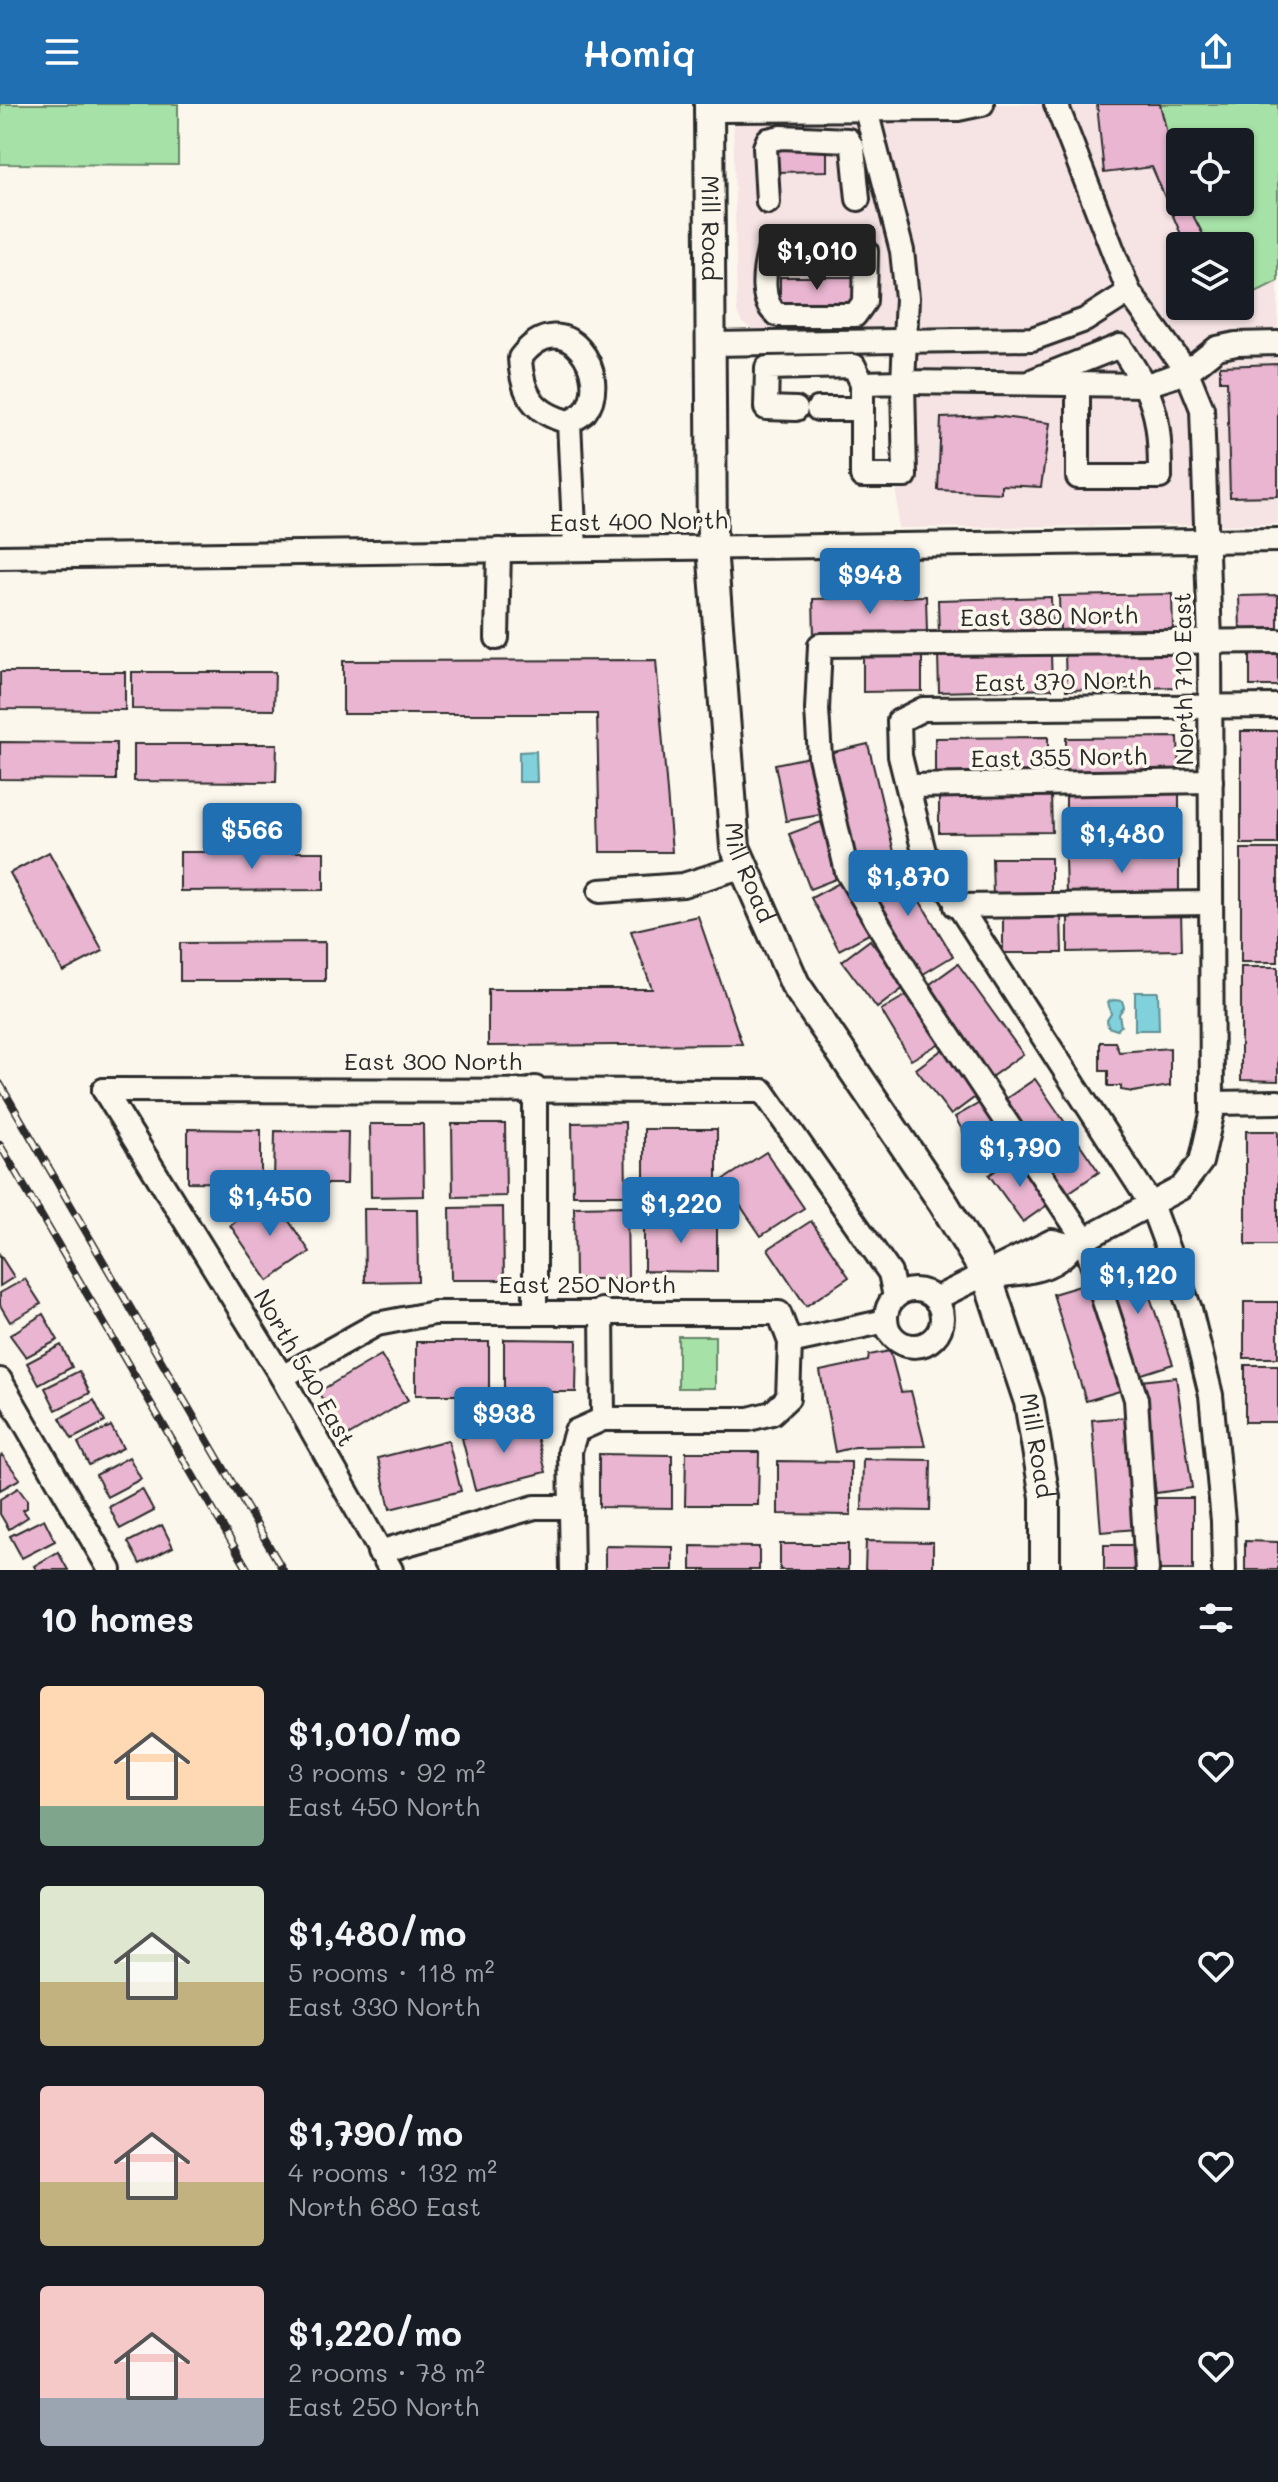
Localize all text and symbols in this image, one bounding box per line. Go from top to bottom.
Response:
text: Homiq [582,29,696,76]
icon: menu [40,30,84,74]
icon: share [1194,30,1238,74]
map controls [1166,128,1254,320]
button: locate [1166,128,1254,216]
street label: Mill Road [695,175,727,281]
pin: $1,010 [752,224,882,292]
button: layers [1166,232,1254,320]
text: $1,010 [777,233,857,267]
street label: East 400 North [550,503,728,538]
pin: $948 [823,548,917,616]
text: $948 [838,557,902,591]
street label: North 710 East [1165,592,1200,766]
street label: East 380 North [960,598,1138,633]
street label: East 370 North [974,663,1152,698]
street label: East 355 North [970,739,1147,774]
pin: $566 [205,803,299,871]
pin: $1,480 [1057,807,1187,875]
text: $566 [221,812,283,846]
text: $1,480 [1080,816,1164,850]
street label: Mill Road [719,821,783,927]
pin: $1,870 [843,850,973,918]
text: $1,870 [867,859,949,893]
street label: East 300 North [344,1045,522,1076]
pin: $1,790 [955,1121,1085,1189]
text: $1,790 [979,1130,1061,1164]
pin: $1,450 [205,1170,335,1238]
pin: $1,220 [616,1177,746,1245]
text: $1,450 [228,1179,312,1213]
text: $1,220 [640,1186,722,1220]
pin: $1,120 [1073,1248,1203,1316]
text: $1,120 [1099,1257,1177,1291]
street label: East 250 North [499,1268,675,1299]
street label: North 540 East [248,1283,363,1452]
pin: $938 [457,1387,551,1455]
street label: Mill Road [1014,1390,1062,1500]
text: $938 [472,1396,536,1430]
text: 10 homes [40,1596,194,1641]
icon: filters [1194,1596,1238,1640]
text: $1,010/mo [288,1710,461,1755]
icon: home [104,1718,200,1814]
icon: heart [1194,1744,1238,1788]
text: 3 rooms · 92 m² [288,1755,486,1789]
text: East 450 North [288,1789,480,1823]
text: $1,480/mo [288,1910,467,1955]
icon: home [104,1918,200,2014]
icon: heart [1194,1944,1238,1988]
text: 5 rooms · 118 m² [288,1955,495,1989]
text: East 330 North [288,1989,480,2023]
text: $1,790/mo [288,2110,463,2155]
icon: home [104,2118,200,2214]
icon: heart [1194,2144,1238,2188]
text: 4 rooms · 132 m² [288,2155,497,2189]
text: North 680 East [288,2189,481,2223]
text: $1,220/mo [288,2310,462,2355]
icon: home [104,2318,200,2414]
icon: heart [1194,2344,1238,2388]
text: 2 rooms · 78 m² [288,2355,485,2389]
text: East 250 North [288,2389,479,2423]

